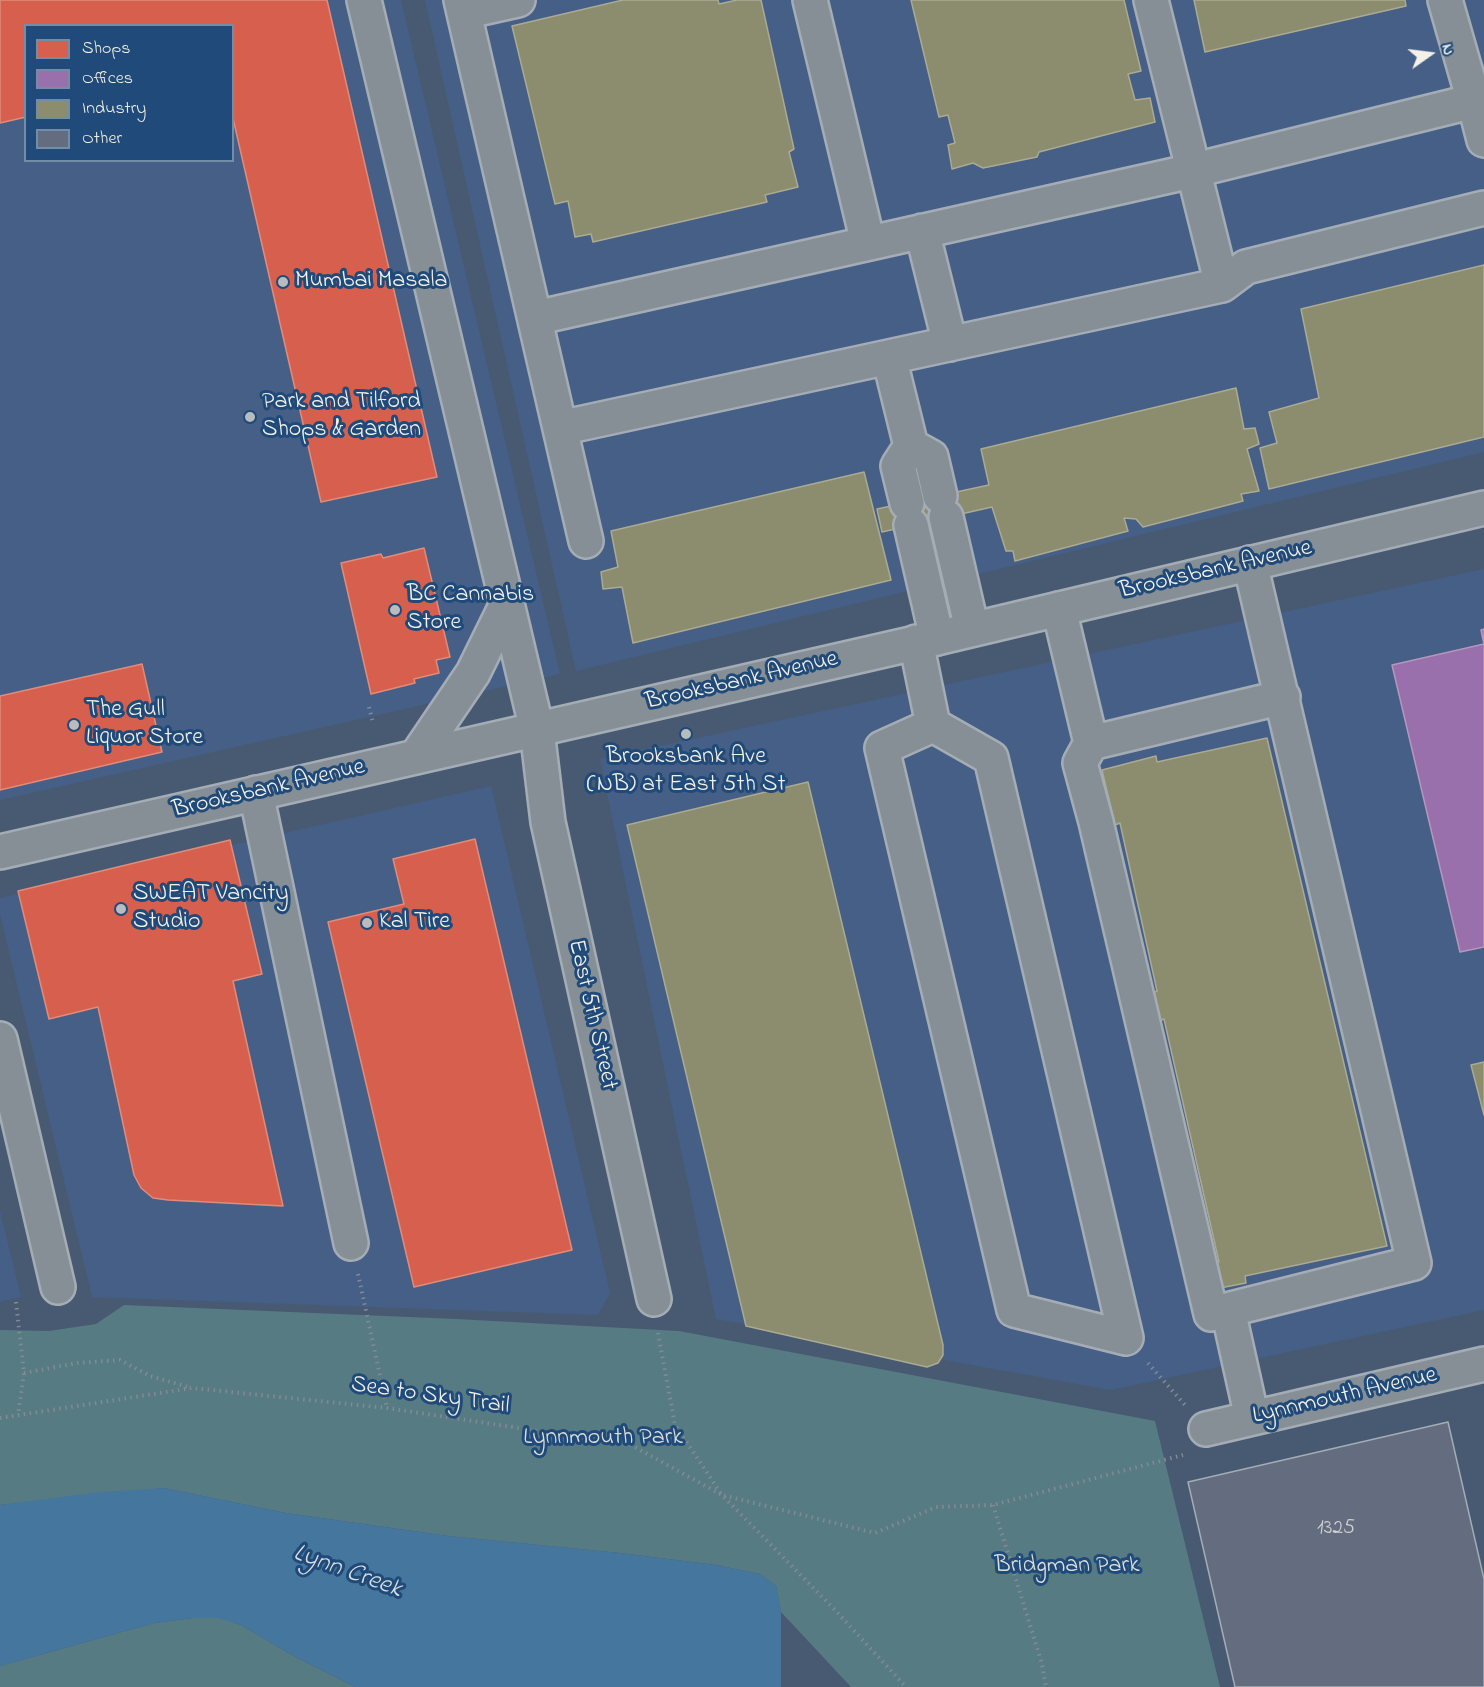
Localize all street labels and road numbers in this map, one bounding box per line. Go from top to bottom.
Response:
street label: Brooksbank Avenue [1117,535,1315,607]
street label: Brooksbank Avenue [643,646,841,718]
street label: Brooksbank Avenue [170,754,368,826]
street label: East 5th Street [560,937,622,1093]
street label: Lynnmouth Avenue [1250,1362,1440,1432]
street label: Sea to Sky Trail [349,1372,511,1422]

